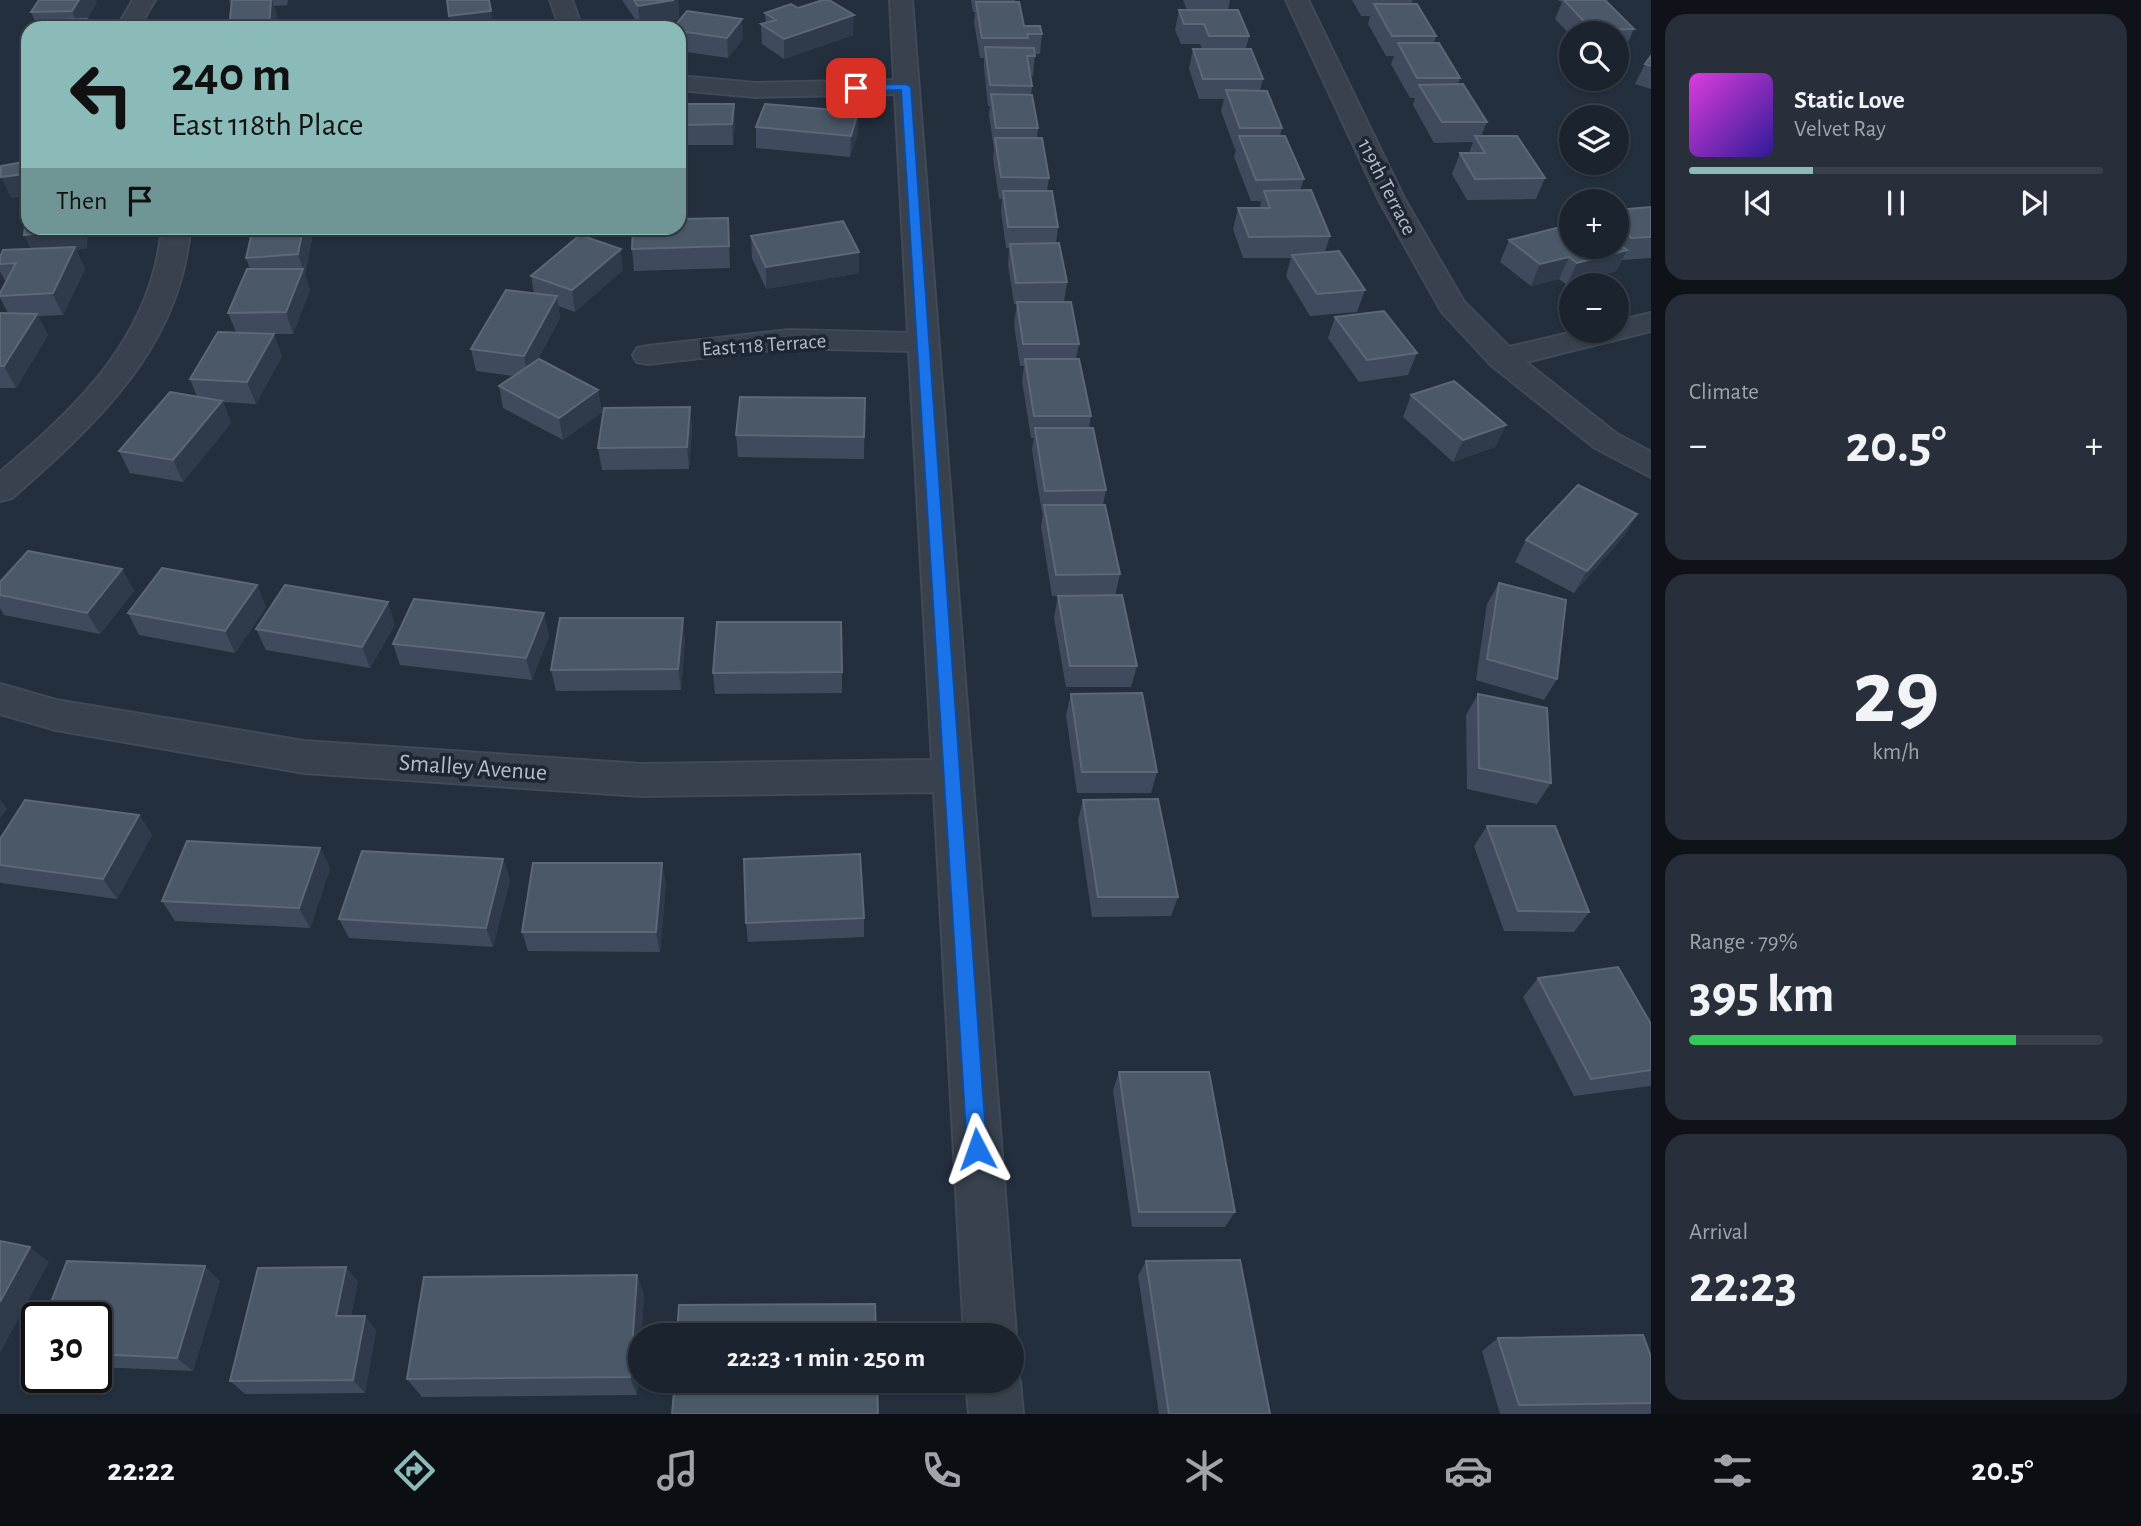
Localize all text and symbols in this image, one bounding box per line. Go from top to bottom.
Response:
map controls [1559,21,1629,343]
button: search [1559,21,1629,91]
icon: left [56,49,147,140]
text: 240 m [171,51,291,100]
pin [826,58,886,118]
icon: arrive [837,69,875,107]
text: Static Love [1794,87,1905,113]
button: layers [1559,105,1629,175]
text: East 118th Place [171,109,364,141]
text: Velvet Ray [1794,118,1886,141]
street label: 119th Terrace [1354,136,1420,238]
icon: arrive [121,182,159,220]
icon: previous [1739,184,1777,222]
icon: pause [1877,184,1915,222]
icon: next [2015,184,2053,222]
text: Then [56,188,107,214]
button: + [1559,189,1629,259]
button: − [1559,273,1629,343]
street label: East 118 Terrace [701,330,827,360]
text: Climate [1689,381,1759,404]
text: 20.5° [1845,419,1947,471]
text: − [1689,427,1707,465]
text: + [2085,427,2103,465]
text: 29 [1853,648,1939,739]
text: km/h [1872,741,1920,764]
street label: Smalley Avenue [398,751,548,785]
text: Range · 79% [1689,931,1798,954]
text: 395 km [1689,969,1835,1021]
position arrow [940,1112,1014,1186]
text: Arrival [1689,1221,1748,1244]
text: 22:23 [1689,1259,1797,1311]
speed limit sign: 30 [21,1302,112,1393]
text: 22:23 · 1 min · 250 m [727,1345,925,1371]
icon: directions [390,1446,439,1495]
icon: music [653,1446,702,1495]
icon: phone [917,1446,966,1495]
icon: climate [1180,1446,1229,1495]
icon: car [1444,1446,1493,1495]
icon: filters [1708,1446,1757,1495]
text: 22:22 [107,1454,175,1486]
text: 20.5° [1971,1454,2034,1486]

